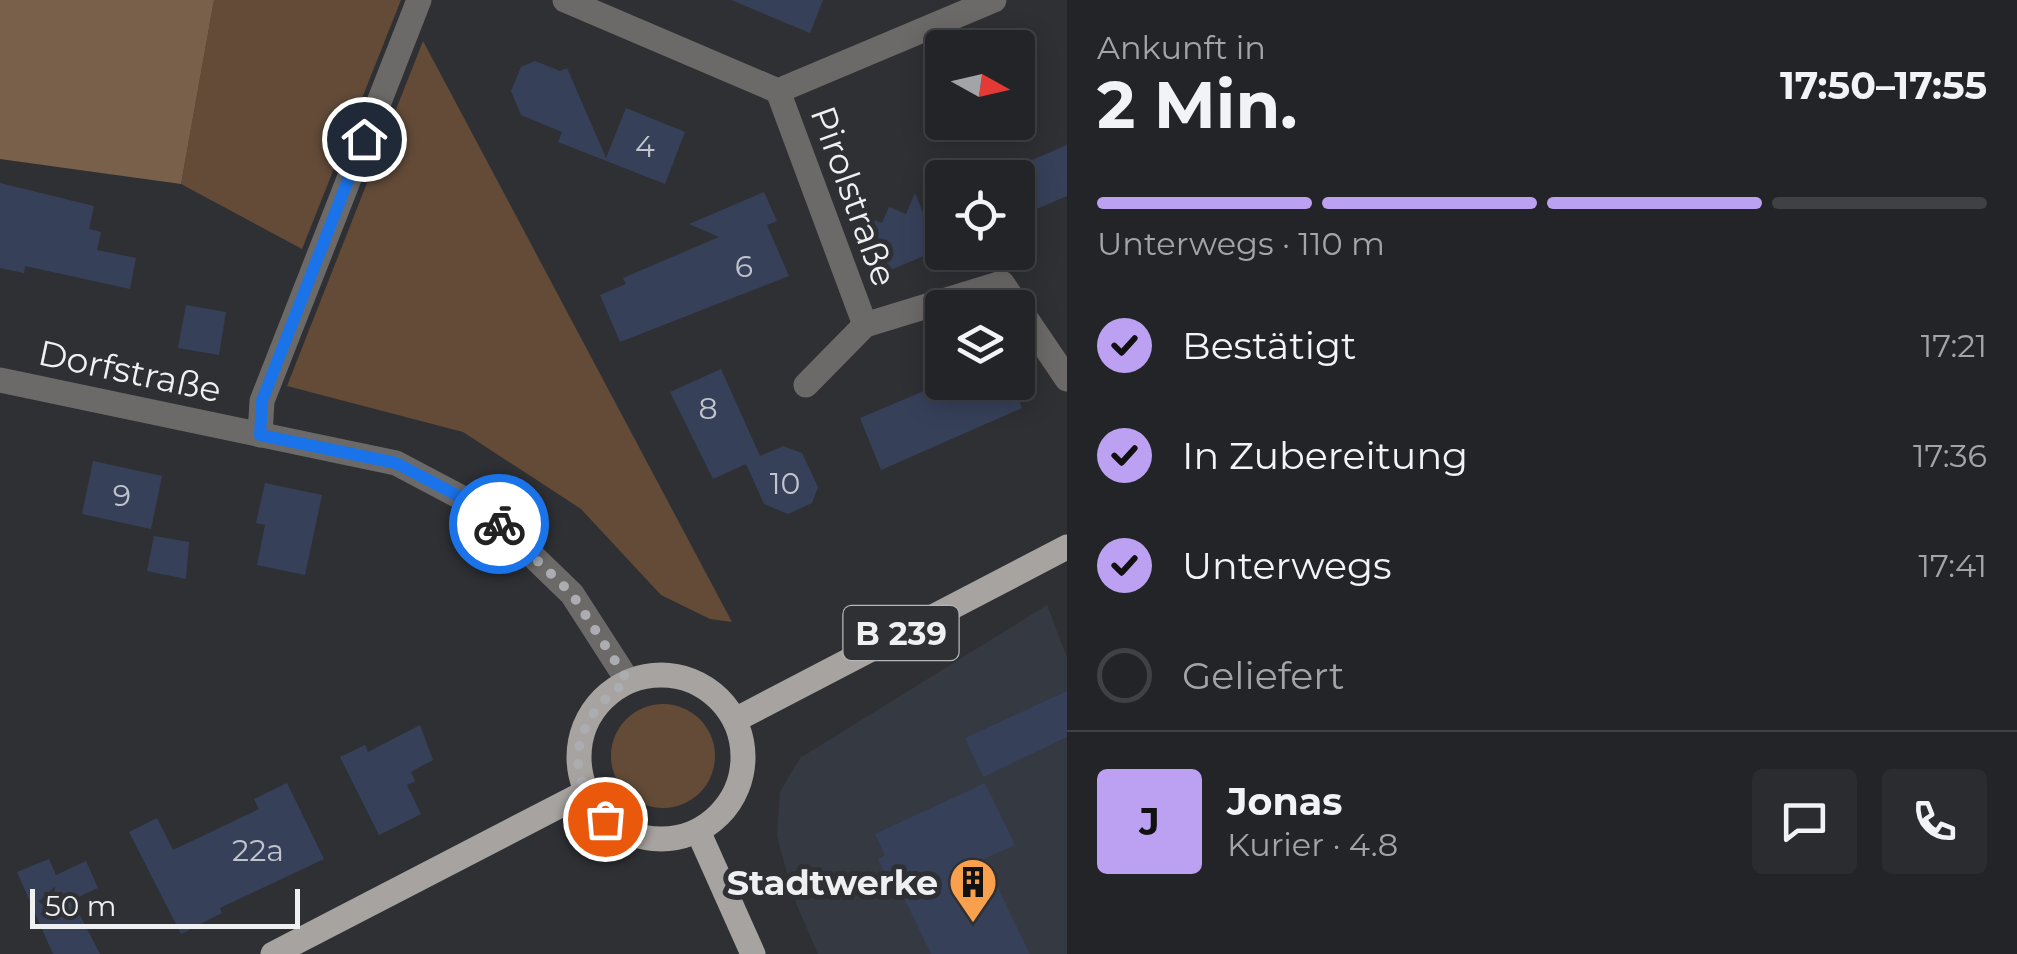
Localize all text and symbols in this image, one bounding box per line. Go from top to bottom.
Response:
text: Ankunft in [1097,28,1266,67]
north arrow [925,30,1035,140]
map controls [925,30,1035,400]
text: 17:50–17:55 [1780,62,1987,109]
text: 2 Min. [1097,65,1297,144]
pin [322,97,407,182]
street label: Pirolstraße [802,100,906,292]
icon: home [337,112,392,167]
house number: 4 [635,128,655,165]
button: locate [925,160,1035,270]
text: Unterwegs · 110 m [1097,224,1385,263]
house number: 6 [735,248,753,285]
button: layers [925,290,1035,400]
icon: check [1097,318,1152,373]
text: Bestätigt [1182,322,1356,369]
text: 17:21 [1921,326,1987,365]
street label: Dorfstraße [35,331,225,411]
house number: 8 [698,390,718,427]
icon: check [1097,428,1152,483]
text: In Zubereitung [1182,432,1468,479]
text: 17:36 [1913,436,1987,475]
house number: 10 [770,465,800,502]
courier [449,474,549,574]
house number: 9 [113,477,131,514]
icon: bike [472,497,527,552]
icon: check [1097,538,1152,593]
text: Unterwegs [1182,542,1392,589]
text: 17:41 [1919,546,1987,585]
road number: B 239 [844,606,958,660]
text: Geliefert [1182,652,1344,699]
button: chat [1752,769,1857,874]
button: phone [1882,769,1987,874]
pin [563,777,648,862]
text: Jonas [1227,778,1342,825]
icon: bag [578,792,633,847]
text: J [1139,798,1160,845]
text: Kurier · 4.8 [1227,825,1398,864]
house number: 22a [232,832,284,869]
building icon: Stadtwerke [947,856,999,924]
place label: Stadtwerke [727,861,938,904]
scale bar [30,884,300,928]
text: 50 m [45,889,116,923]

